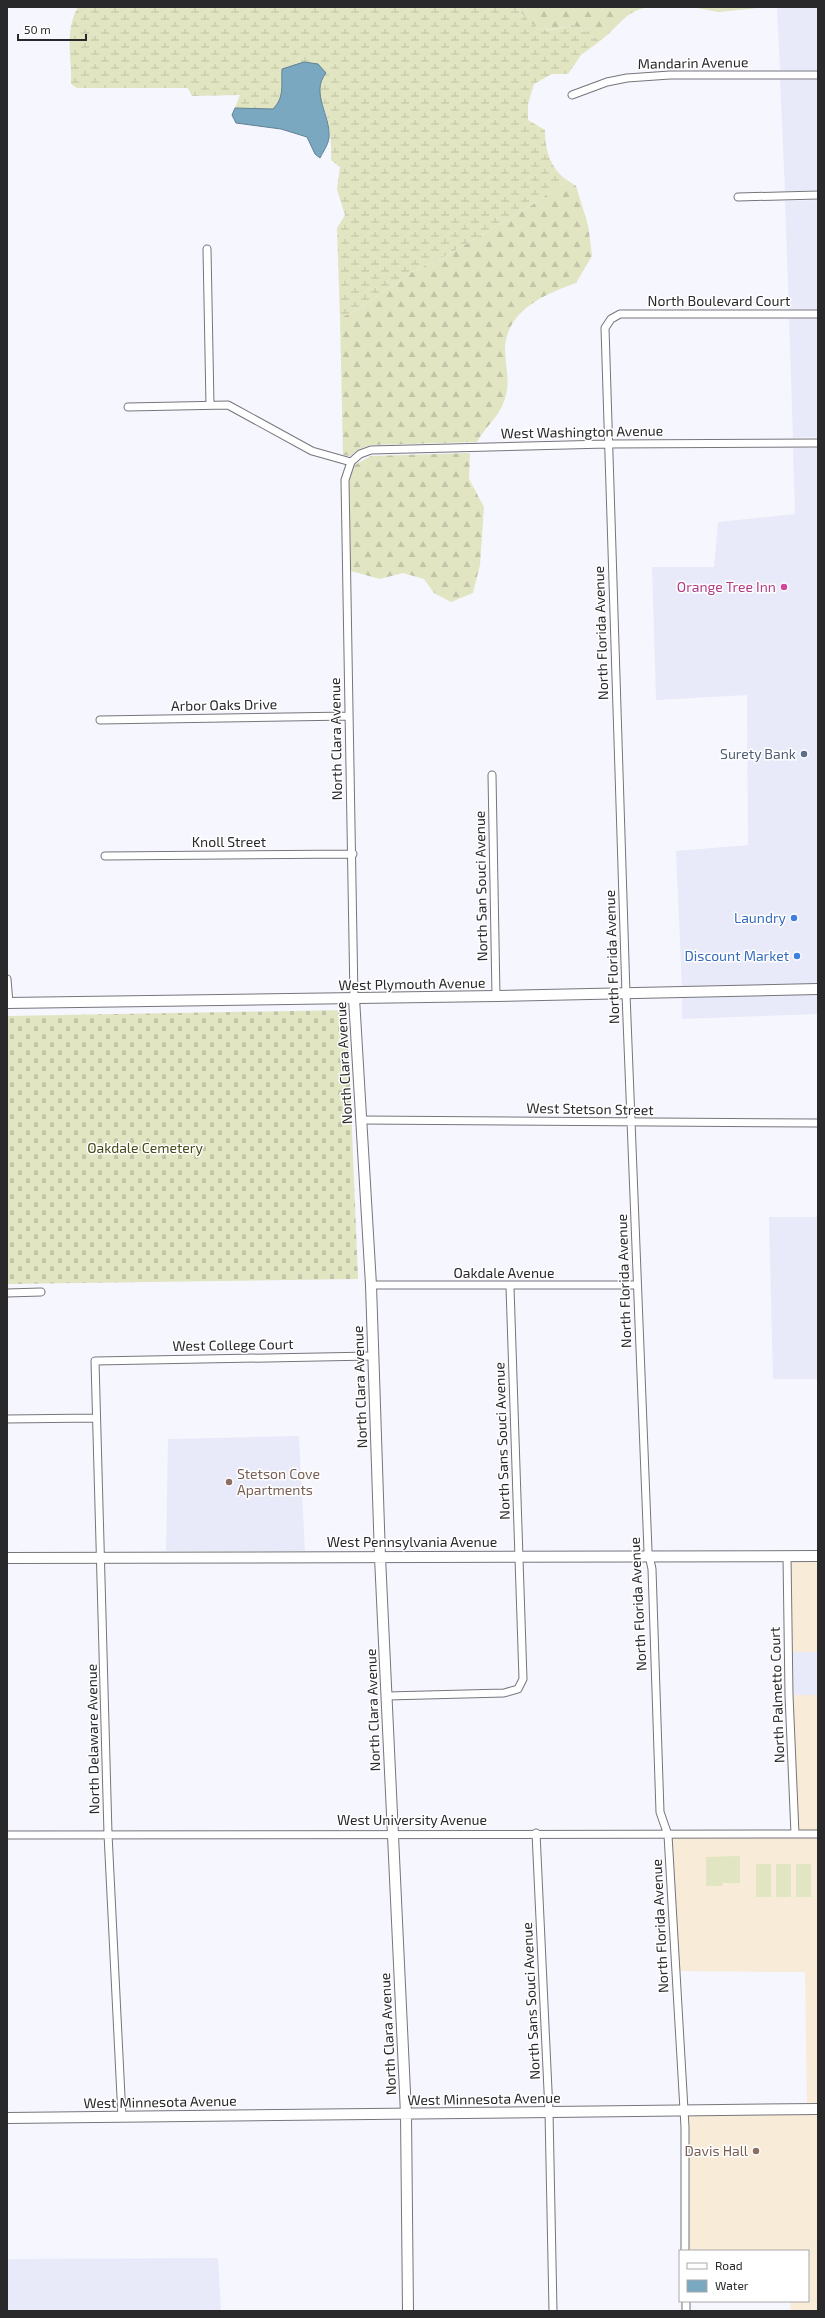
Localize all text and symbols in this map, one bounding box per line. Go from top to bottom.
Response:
scale bar [18,16,86,42]
text: 50 m [24,22,51,36]
street label: Mandarin Avenue [637,53,748,72]
street label: North Boulevard Court [648,292,790,309]
street label: West Washington Avenue [501,422,663,441]
street label: North Florida Avenue [590,566,611,700]
place label: Orange Tree Inn [677,578,776,595]
marker: Orange Tree Inn [779,582,789,592]
street label: North Clara Avenue [326,677,345,801]
street label: Arbor Oaks Drive [171,695,277,714]
place label: Surety Bank [720,745,796,762]
marker: Surety Bank [799,749,809,759]
street label: North San Souci Avenue [471,811,490,961]
street label: Knoll Street [192,833,266,850]
street label: North Florida Avenue [601,890,622,1024]
place label: Laundry [734,909,787,926]
marker: Laundry [789,913,799,923]
place label: Discount Market [685,947,789,964]
marker: Discount Market [792,951,802,961]
street label: West Plymouth Avenue [338,974,486,993]
street label: North Clara Avenue [332,1001,355,1125]
street label: West Stetson Street [526,1099,654,1118]
park label: Oakdale Cemetery [87,1139,203,1156]
street label: North Florida Avenue [613,1214,634,1348]
street label: Oakdale Avenue [453,1264,555,1281]
street label: North Clara Avenue [349,1325,370,1449]
street label: West College Court [172,1335,294,1354]
street label: North Sans Souci Avenue [490,1362,513,1520]
place label: Stetson Cove Apartments [237,1465,320,1498]
marker: Stetson Cove Apartments [224,1477,234,1487]
street label: West Pennsylvania Avenue [327,1533,497,1550]
street label: North Florida Avenue [626,1537,650,1671]
street label: North Palmetto Court [766,1627,787,1764]
street label: North Clara Avenue [362,1648,383,1772]
street label: North Delaware Avenue [83,1664,102,1814]
street label: West University Avenue [337,1811,487,1828]
street label: North Florida Avenue [648,1859,672,1993]
street label: North Sans Souci Avenue [518,1922,543,2080]
street label: North Clara Avenue [376,1972,399,2096]
street label: West Minnesota Avenue [407,2089,561,2108]
street label: West Minnesota Avenue [83,2092,237,2111]
place label: Davis Hall [685,2142,749,2159]
marker: Davis Hall [751,2146,761,2156]
legend [679,2250,809,2302]
text: Road [715,2258,743,2272]
text: Water [715,2278,749,2292]

